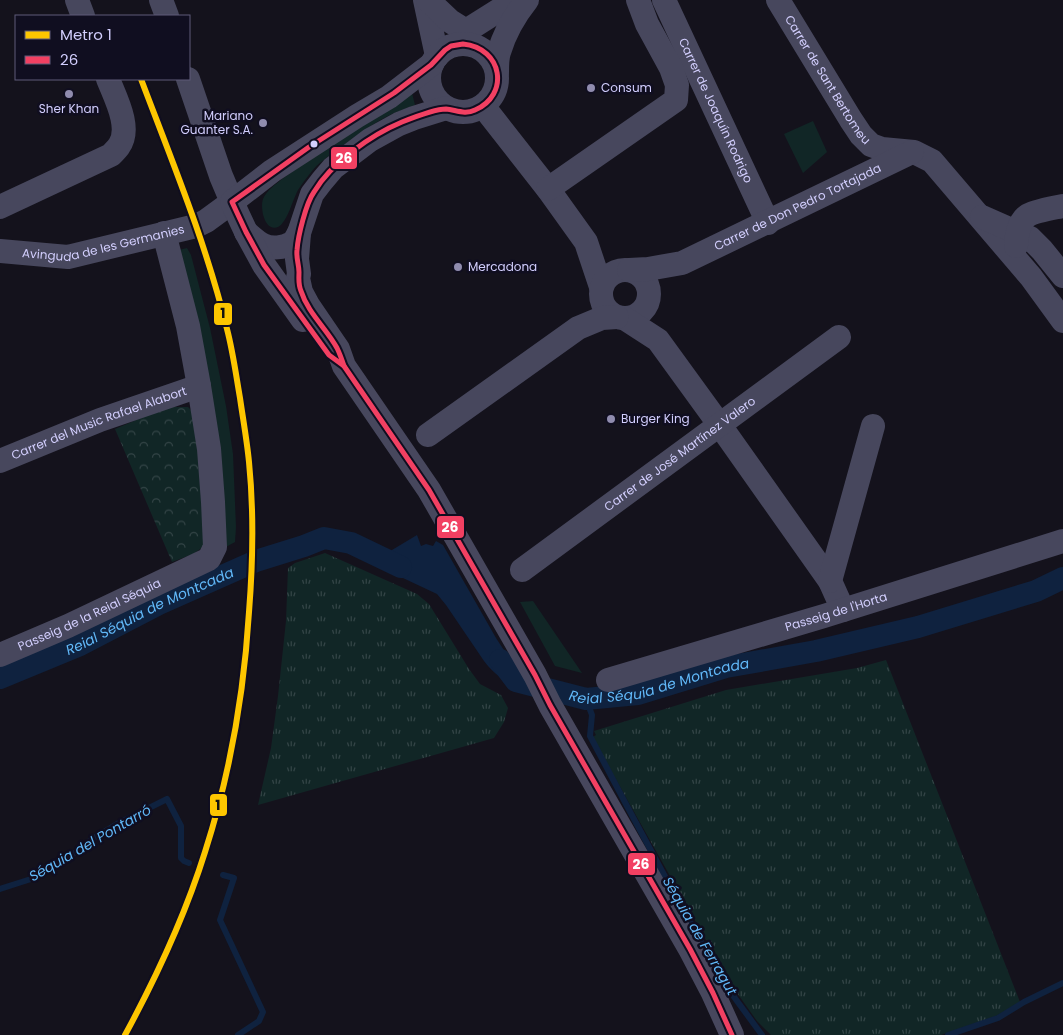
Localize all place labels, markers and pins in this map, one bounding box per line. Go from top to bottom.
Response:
place label: Consum [601,79,652,96]
marker: Consum [585,82,597,94]
marker: Sher Khan [63,88,75,100]
place label: Sher Khan [39,100,99,117]
place label: Mariano Guanter S.A. [181,107,253,138]
marker: Mariano Guanter S.A. [257,117,269,129]
unlabelled marker [309,139,319,149]
place label: Mercadona [468,258,537,275]
marker: Mercadona [452,261,464,273]
place label: Burger King [621,410,690,427]
marker: Burger King [605,413,617,425]

